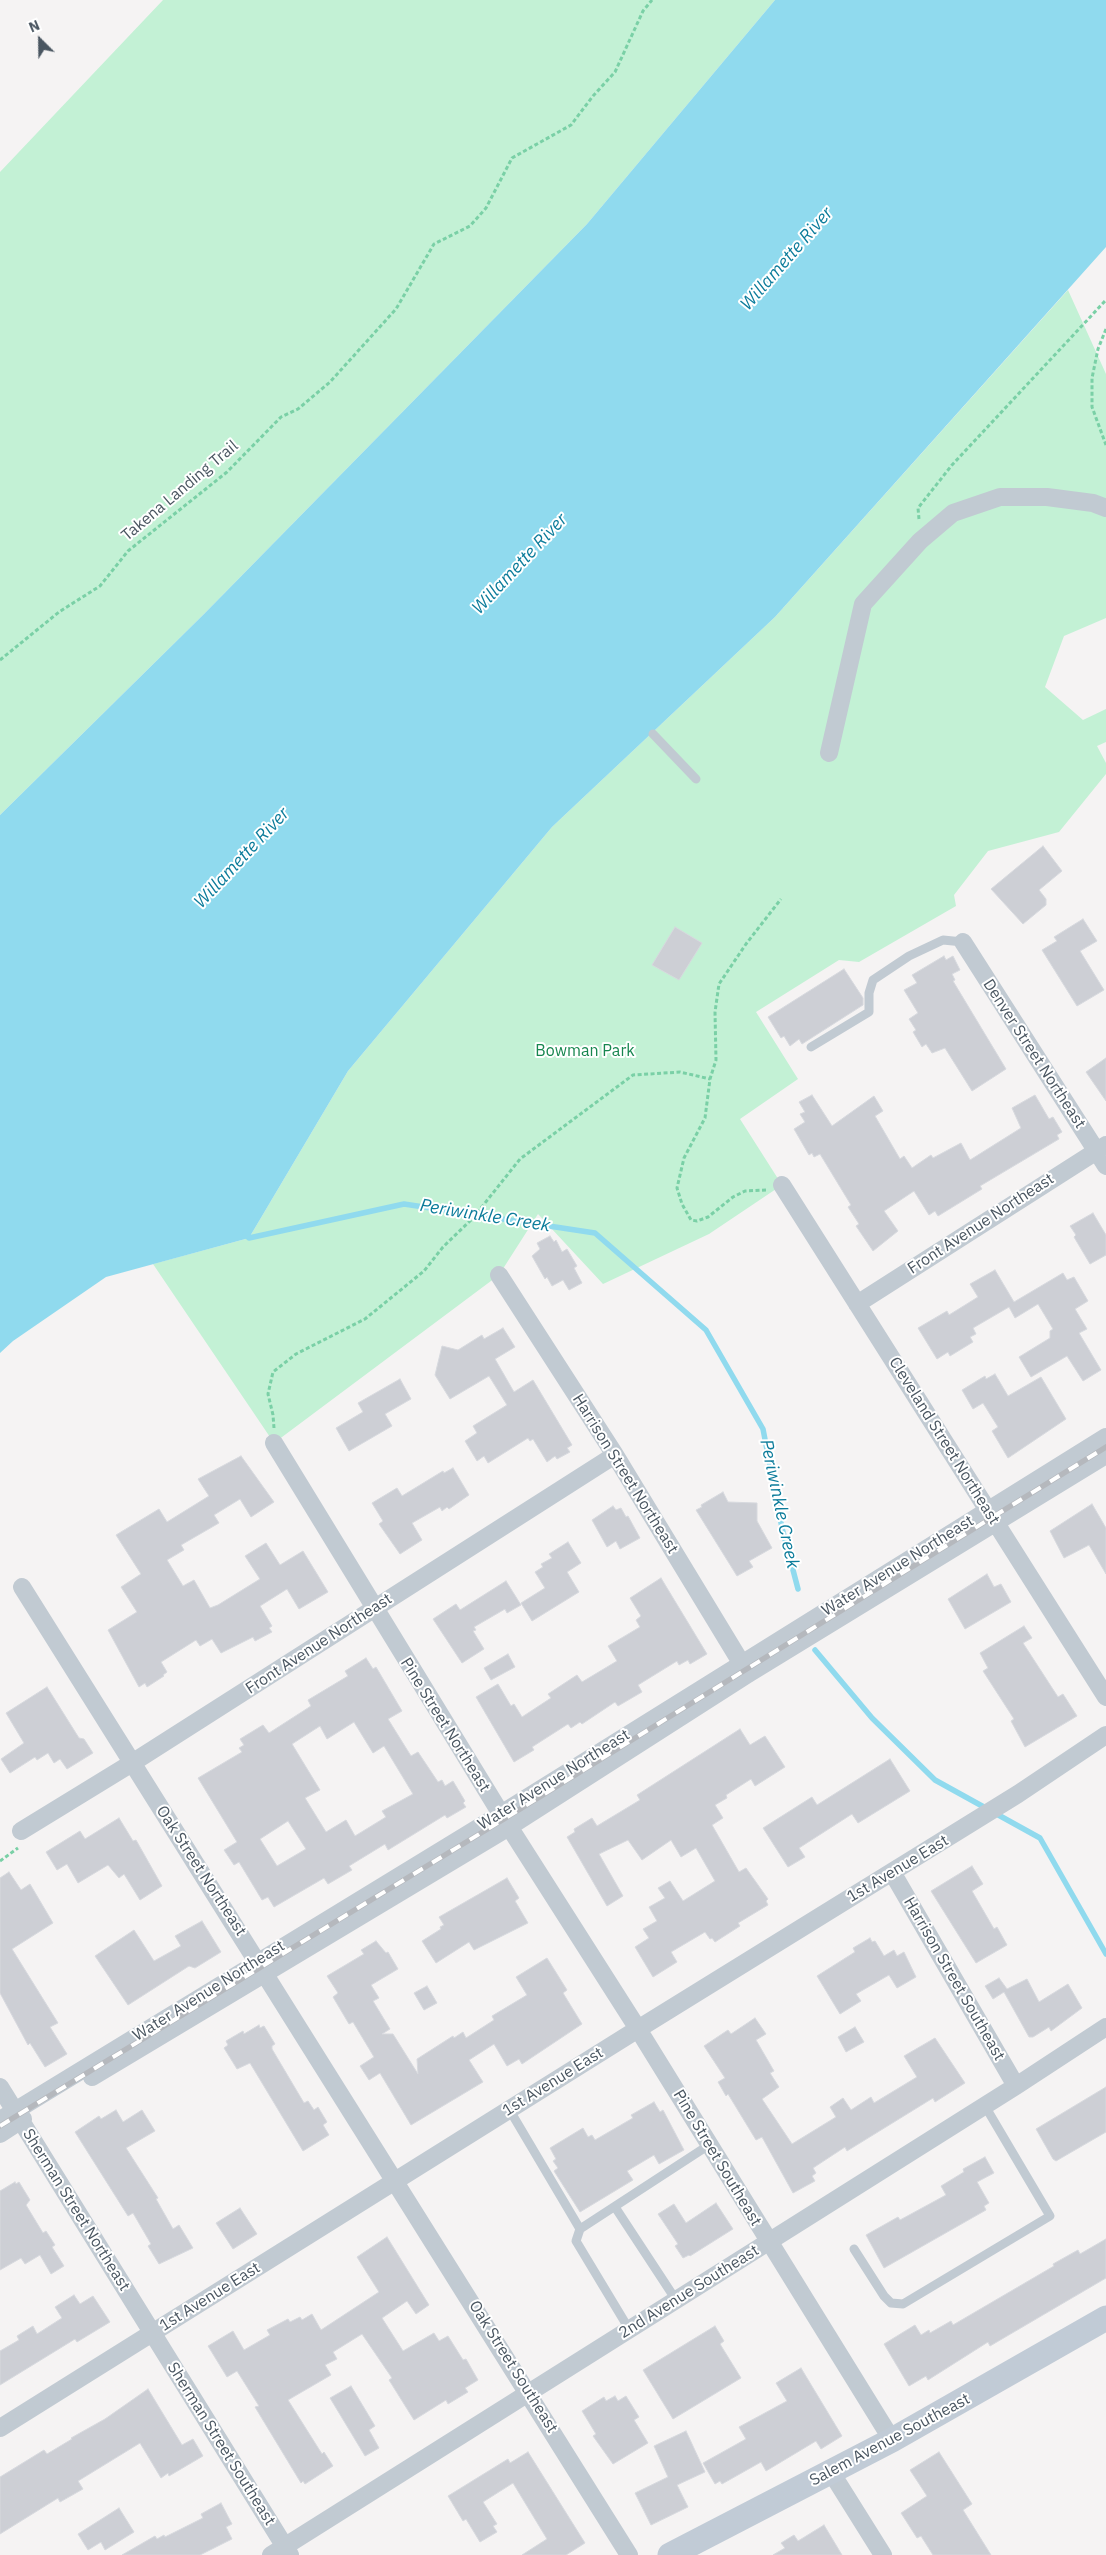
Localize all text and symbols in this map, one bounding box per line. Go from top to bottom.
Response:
north arrow [15,15,65,65]
text: N [26,16,42,36]
water label: Willamette River [736,203,838,315]
street label: Takena Landing Trail [118,437,242,545]
water label: Willamette River [468,509,572,619]
water label: Willamette River [190,803,294,913]
street label: Denver Street Northeast [979,976,1089,1132]
park label: Bowman Park [535,1041,635,1061]
street label: Front Avenue Northeast [904,1169,1058,1279]
water label: Periwinkle Creek [418,1195,552,1237]
street label: Cleveland Street Northeast [885,1354,1003,1528]
street label: Harrison Street Northeast [568,1391,682,1557]
water label: Periwinkle Creek [755,1437,803,1571]
street label: Water Avenue Northeast [819,1511,977,1621]
street label: Front Avenue Northeast [242,1589,396,1699]
street label: Pine Street Northeast [396,1654,494,1796]
street label: Water Avenue Northeast [475,1725,633,1835]
street label: Oak Street Northeast [152,1802,250,1940]
street label: 1st Avenue East [844,1831,952,1907]
street label: Harrison Street Southeast [899,1894,1009,2064]
street label: Water Avenue Northeast [130,1936,288,2046]
street label: 1st Avenue East [499,2043,607,2121]
street label: Pine Street Southeast [669,2086,765,2230]
street label: Sherman Street Northeast [18,2125,134,2295]
street label: 2nd Avenue Southeast [615,2241,763,2343]
street label: 1st Avenue East [156,2258,264,2336]
street label: Oak Street Southeast [464,2297,562,2437]
street label: Sherman Street Southeast [163,2359,279,2529]
street label: Salem Avenue Southeast [807,2390,973,2490]

